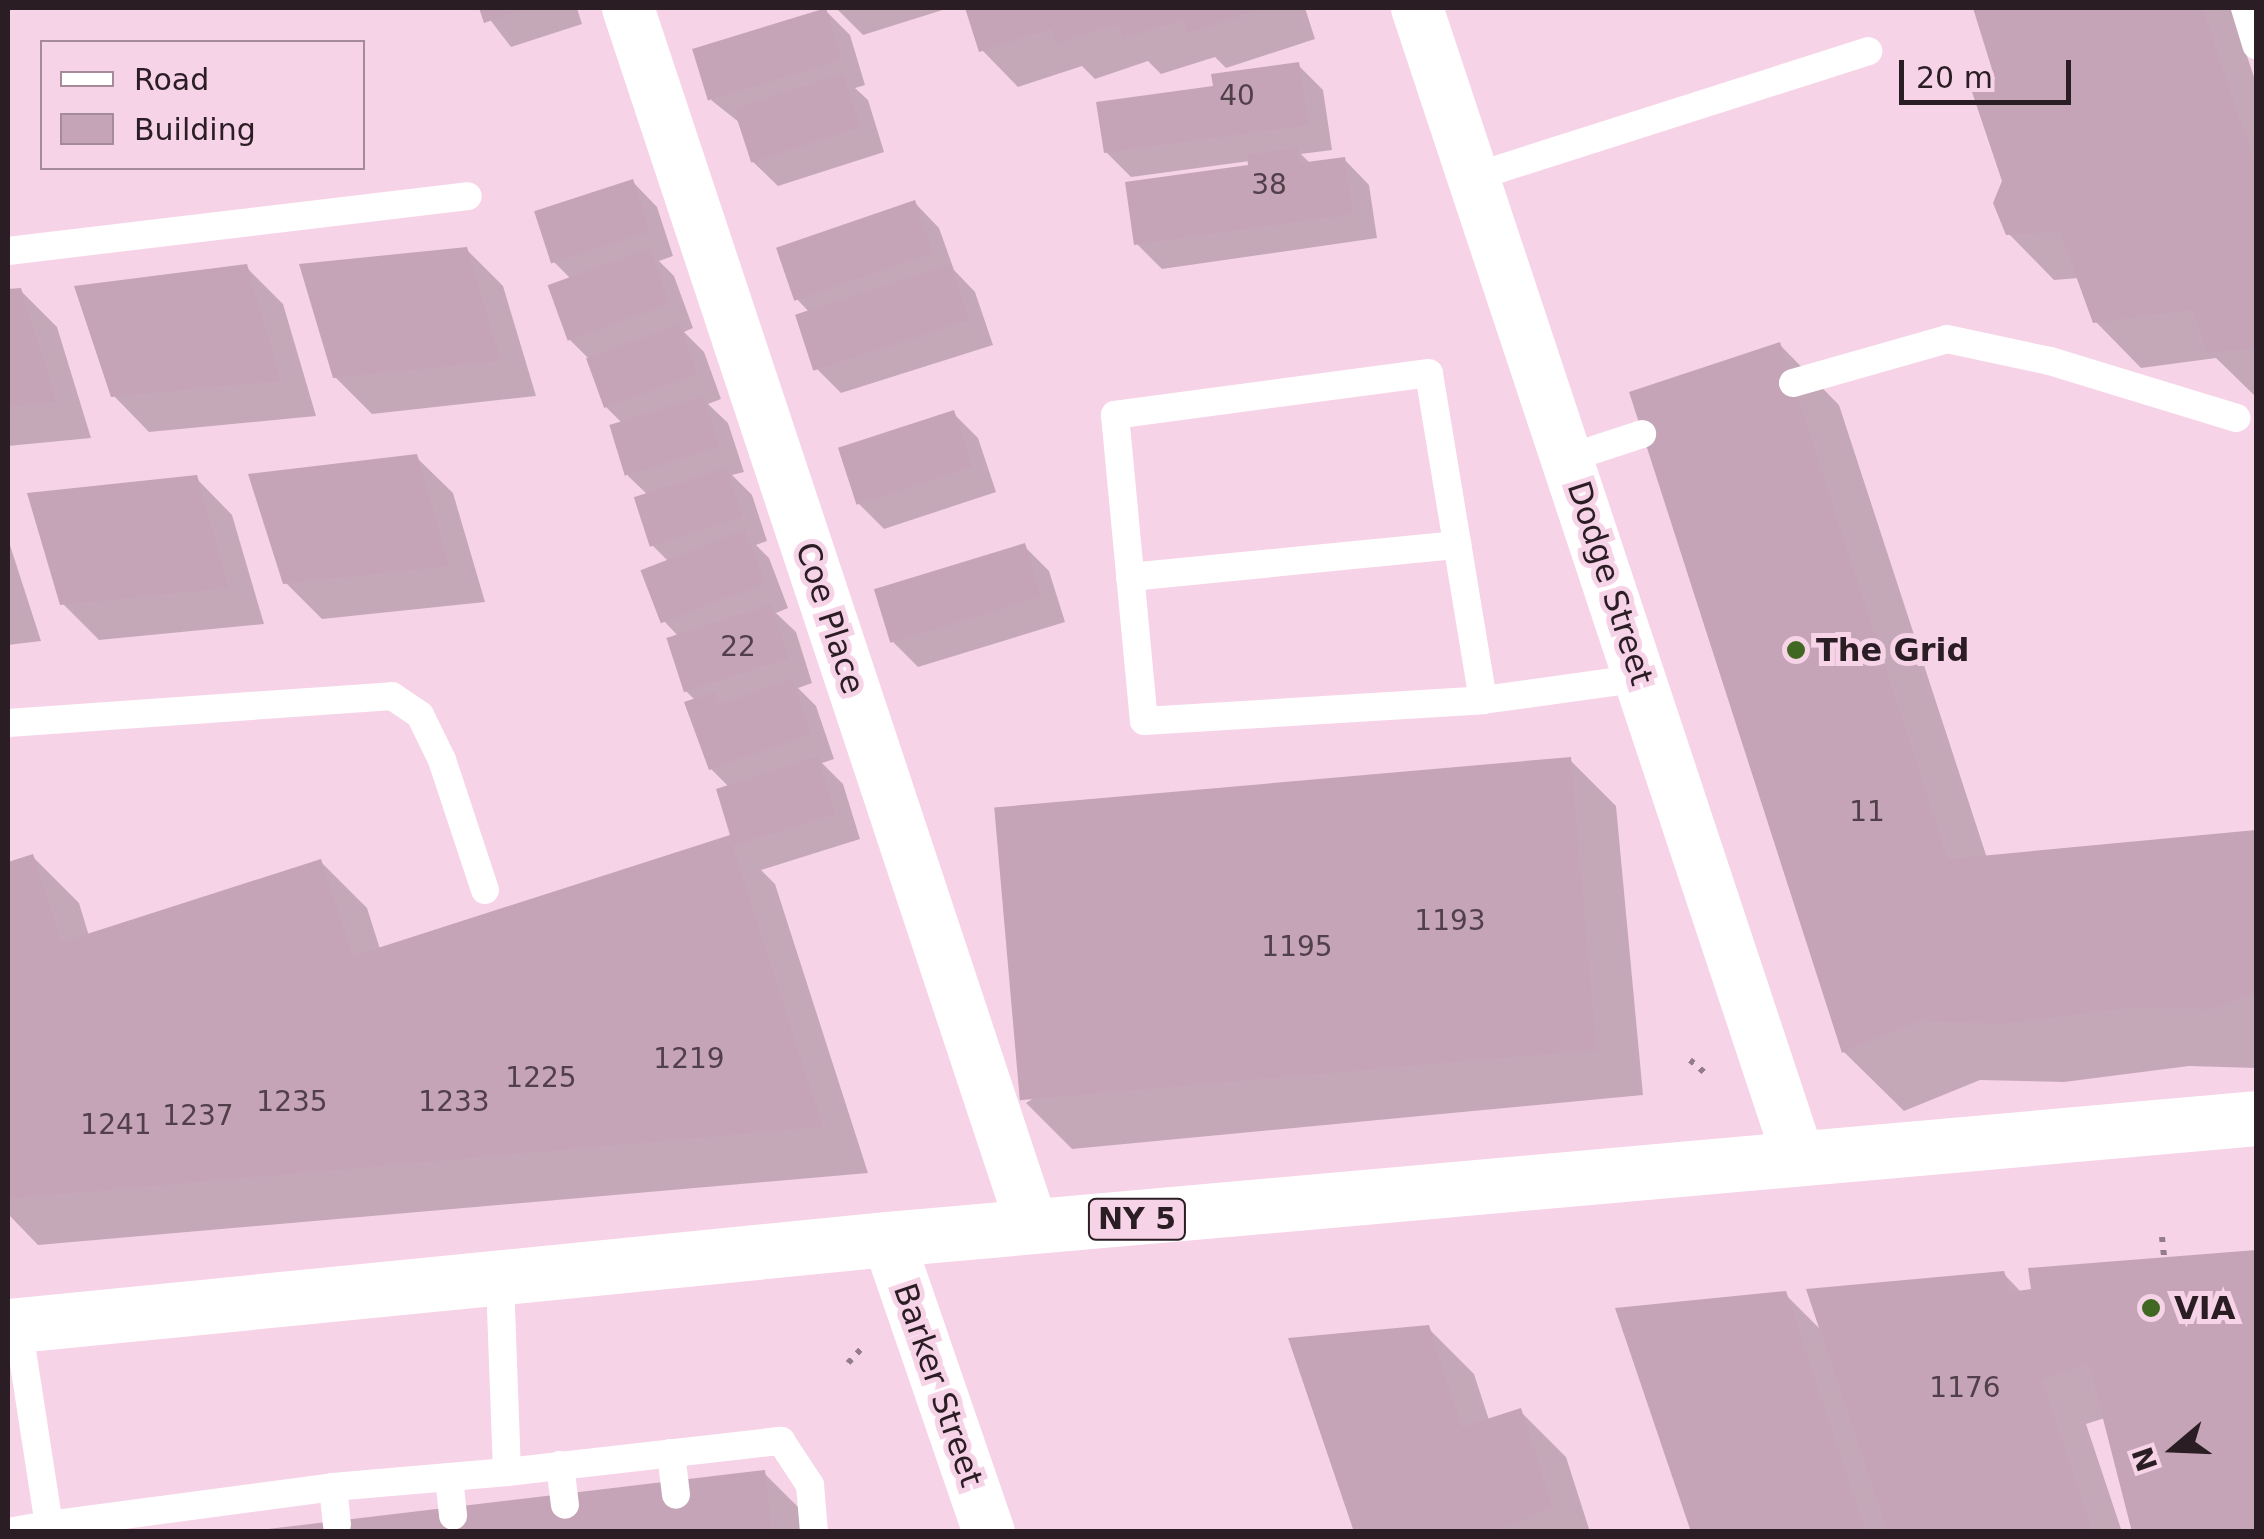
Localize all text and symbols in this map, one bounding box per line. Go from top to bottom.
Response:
legend [40,40,365,170]
scale bar [1904,40,2076,102]
text: 20 m [1916,60,1993,95]
text: Road [134,62,209,97]
house number: 40 [1219,79,1255,113]
text: Building [134,112,256,147]
house number: 38 [1251,168,1287,202]
street label: Dodge Street [1559,476,1661,690]
street label: Coe Place [788,537,872,699]
house number: 22 [720,630,756,664]
place label: The Grid [1816,631,1969,669]
marker: The Grid [1785,639,1807,661]
house number: 11 [1849,795,1885,829]
house number: 1193 [1414,904,1486,938]
house number: 1195 [1261,930,1333,964]
house number: 1219 [653,1042,725,1076]
house number: 1225 [505,1061,577,1095]
house number: 1235 [256,1085,328,1119]
house number: 1233 [418,1085,490,1119]
house number: 1237 [162,1099,234,1133]
house number: 1241 [80,1108,152,1142]
road number: NY 5 [1087,1194,1187,1244]
street label: Barker Street [885,1278,991,1492]
place label: VIA [2174,1289,2235,1327]
marker: VIA [2138,1295,2164,1321]
house number: 1176 [1929,1371,2001,1405]
north arrow [2124,1399,2224,1499]
text: N [2126,1442,2165,1475]

